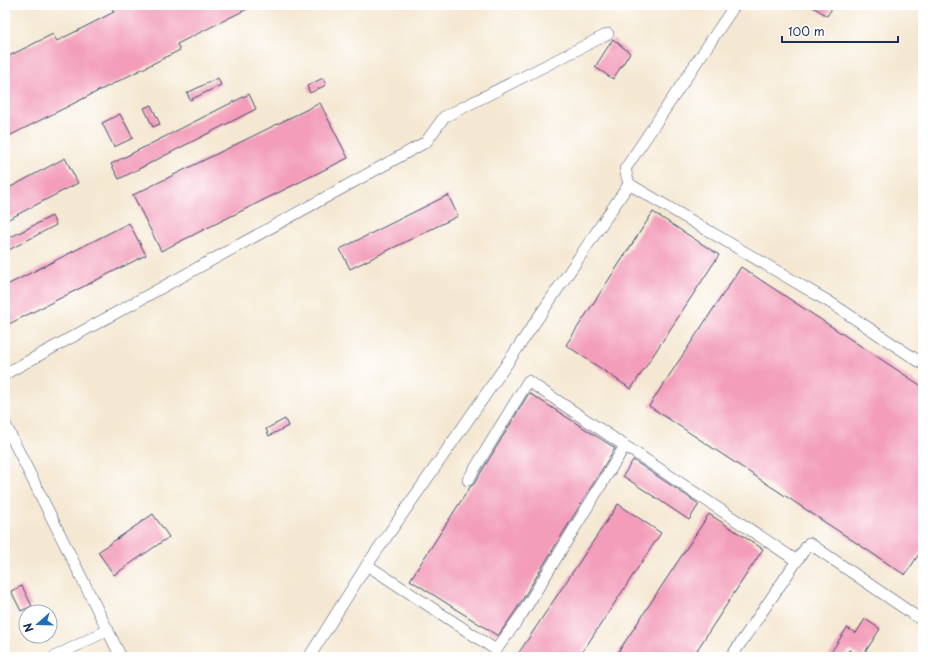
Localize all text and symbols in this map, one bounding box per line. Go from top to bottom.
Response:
scale bar [782,18,898,44]
text: 100 m [788,22,825,40]
north arrow [18,604,58,644]
text: N [19,620,38,635]

